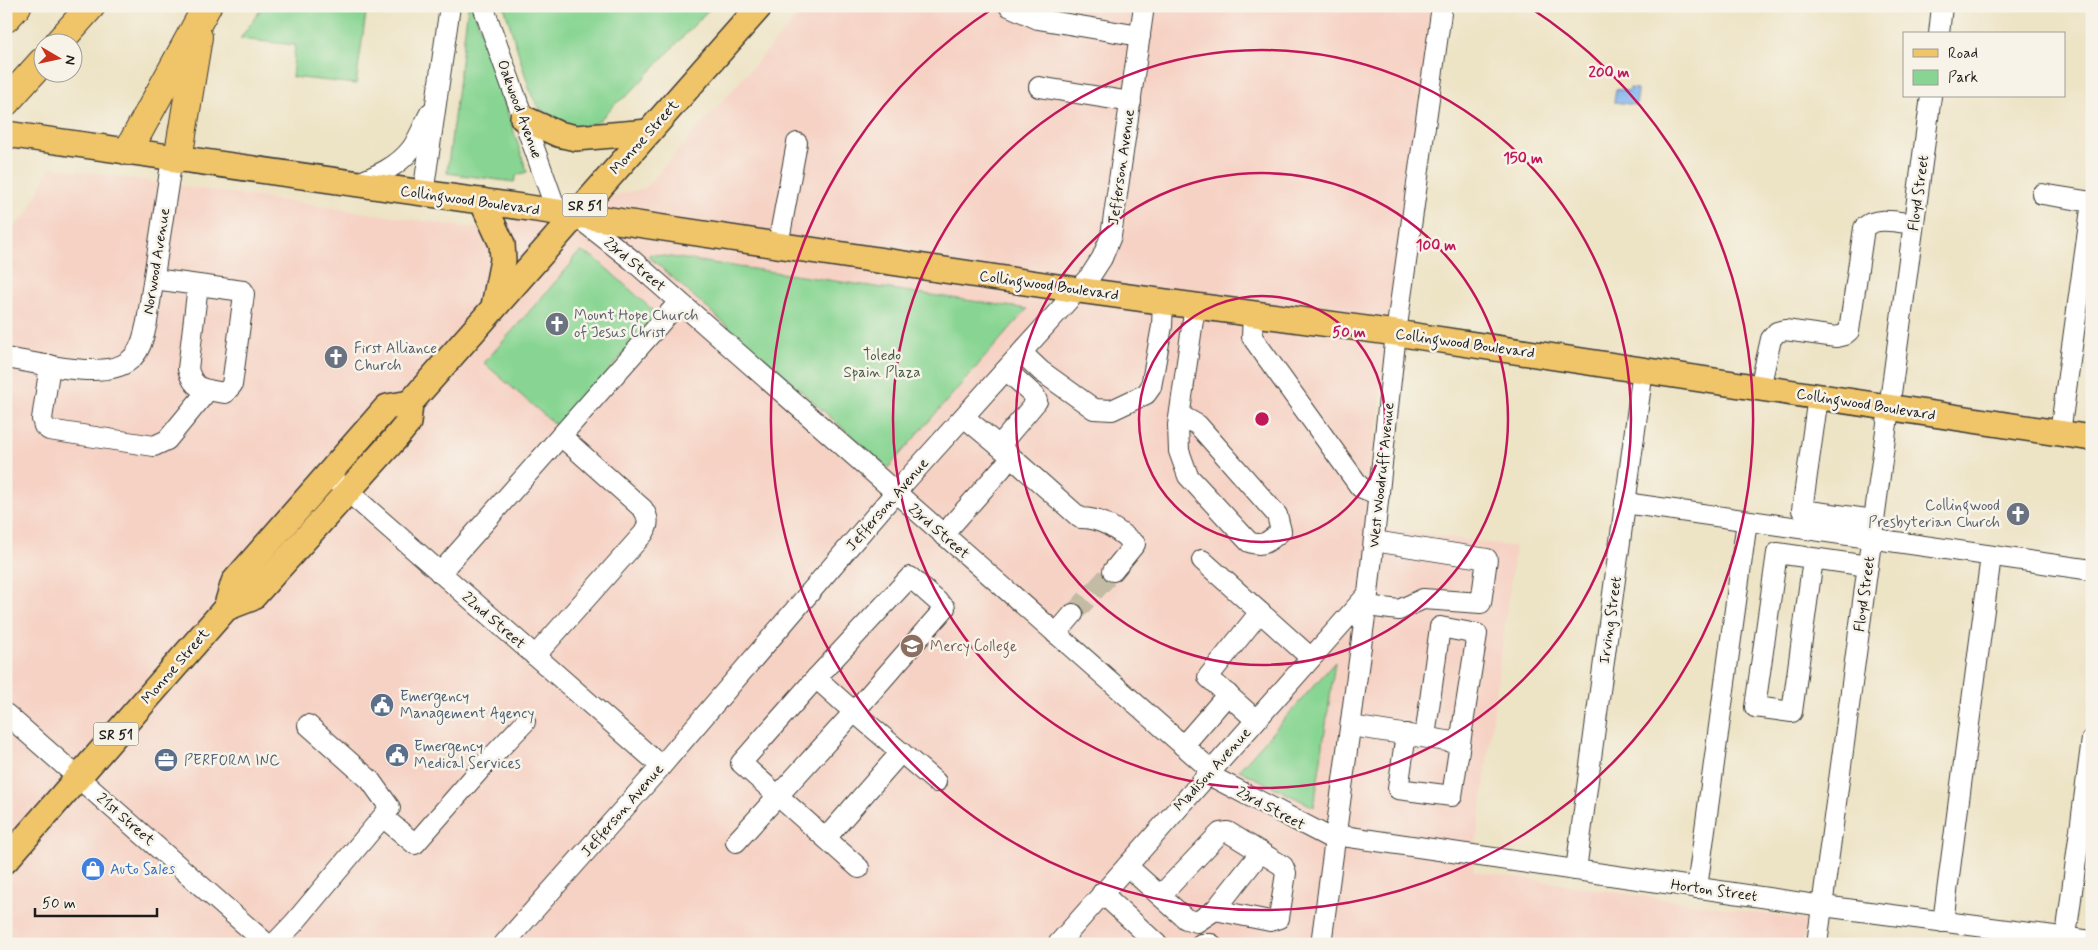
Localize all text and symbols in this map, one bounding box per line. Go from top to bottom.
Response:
north arrow [32,32,82,82]
legend [1903,32,2066,98]
text: Road [1948,44,1978,64]
text: N [60,54,79,66]
street label: Oakwood Avenue [492,57,546,162]
text: 200 m [1589,63,1630,83]
text: Park [1948,68,1978,88]
street label: Monroe Street [606,96,684,179]
street label: Jefferson Avenue [1104,108,1140,226]
text: 150 m [1503,149,1543,169]
street label: Floyd Street [1904,154,1934,232]
street label: Collingwood Boulevard [399,181,541,222]
road number: SR 51 [562,194,608,216]
street label: Norwood Avenue [139,206,175,316]
street label: 23rd Street [599,233,670,297]
text: 100 m [1416,236,1456,256]
street label: Collingwood Boulevard [978,266,1120,307]
place label: Mount Hope Church of Jesus Christ [574,306,699,343]
church icon: Mount Hope Church of Jesus Christ [544,311,570,337]
text: 50 m [1332,323,1366,343]
street label: Collingwood Boulevard [1394,324,1536,365]
place label: First Alliance Church [354,339,437,376]
church icon: First Alliance Church [323,344,349,370]
park label: Toledo Spain Plaza [843,346,921,383]
street label: Collingwood Boulevard [1795,384,1937,427]
street label: West Woodruff Avenue [1364,401,1400,549]
centre of rings [1253,410,1271,428]
street label: Jefferson Avenue [842,454,934,555]
place label: Collingwood Presbyterian Church [1868,496,2000,533]
street label: 23rd Street [903,500,973,564]
church icon: Collingwood Presbyterian Church [2005,501,2031,527]
street label: Floyd Street [1850,555,1880,633]
street label: Irving Street [1595,575,1627,665]
street label: 22nd Street [457,588,529,654]
street label: Monroe Street [137,624,214,709]
school or university icon: Mercy College [899,633,925,659]
place label: Mercy College [930,637,1017,658]
place label: Emergency Management Agency [400,687,534,725]
public building icon: Emergency Management Agency [369,692,395,718]
road number: SR 51 [94,722,138,746]
street label: Madison Avenue [1170,723,1256,816]
place label: Emergency Medical Services [414,737,521,774]
public building icon: Emergency Medical Services [384,742,410,768]
office icon: PERFORM INC [153,747,179,773]
place label: PERFORM INC [184,751,280,771]
street label: Jefferson Avenue [577,760,669,861]
street label: 23rd Street [1233,782,1308,835]
street label: 21st Street [92,789,159,851]
shop icon: Auto Sales [80,856,106,882]
place label: Auto Sales [110,860,175,880]
street label: Horton Street [1669,875,1759,907]
scale bar [35,885,158,917]
text: 50 m [42,894,76,914]

